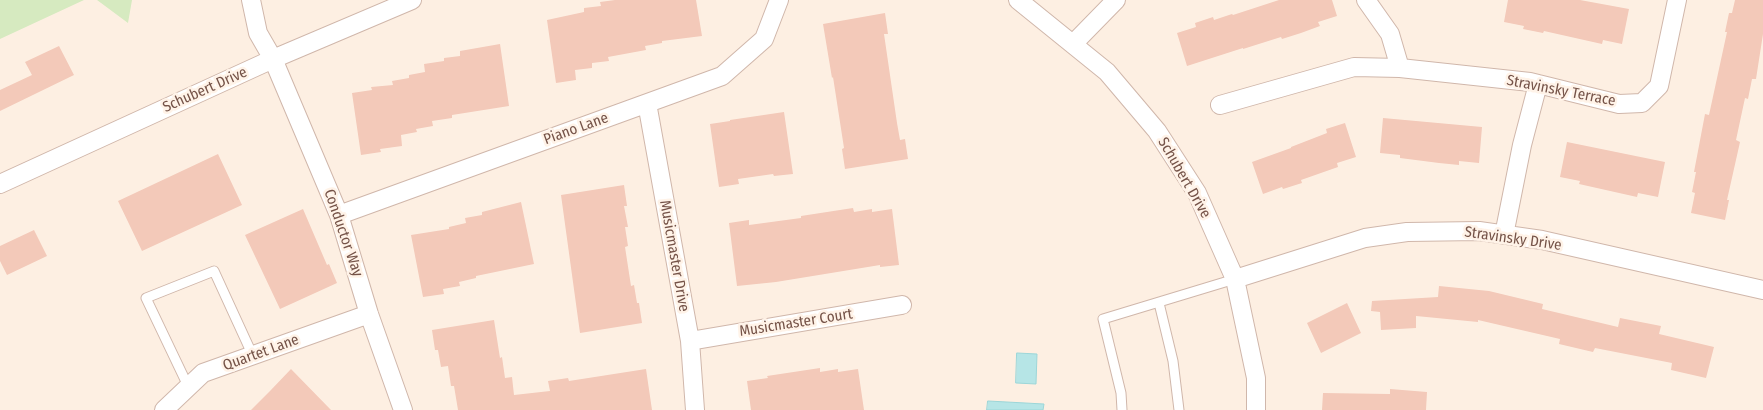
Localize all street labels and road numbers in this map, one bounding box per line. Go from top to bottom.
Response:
street label: Schubert Drive [160,63,250,117]
street label: Stravinsky Terrace [1505,72,1617,110]
street label: Piano Lane [541,109,611,149]
street label: Schubert Drive [1154,134,1214,222]
street label: Conductor Way [320,187,366,279]
street label: Musicmaster Drive [655,199,693,313]
street label: Stravinsky Drive [1463,223,1563,255]
street label: Musicmaster Court [738,305,854,341]
street label: Quartet Lane [221,331,301,375]

